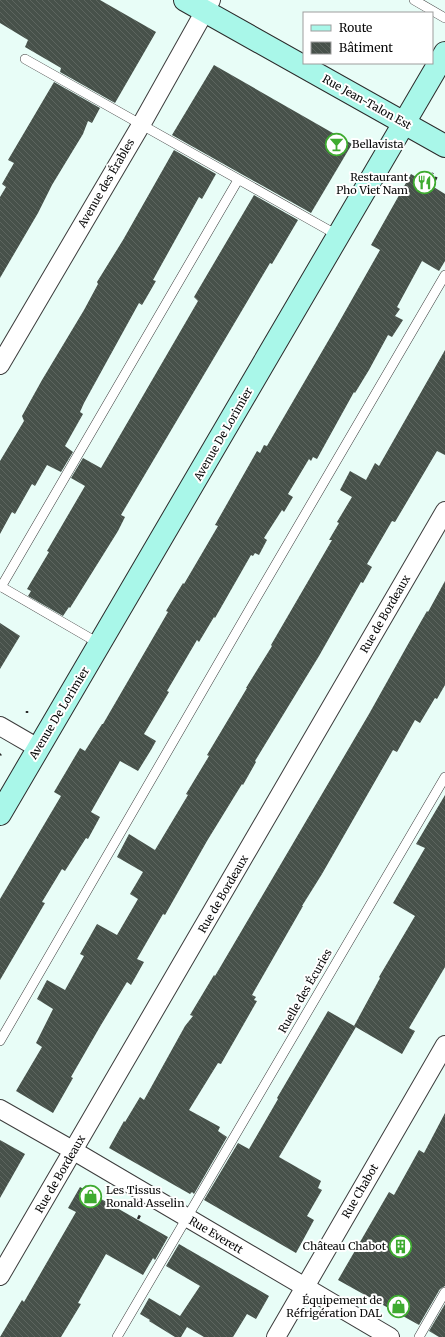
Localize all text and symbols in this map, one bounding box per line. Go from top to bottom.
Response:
legend [303,12,433,64]
text: Route [339,20,372,35]
text: Bâtiment [339,40,393,55]
street label: Rue Jean-Talon Est [320,72,415,133]
bar icon: Bellavista [323,131,349,157]
street label: Avenue des Érables [74,136,137,231]
place label: Bellavista [352,137,404,151]
place label: Restaurant Pho Viet Nam [336,170,409,197]
restaurant icon: Restaurant Pho Viet Nam [411,170,437,196]
street label: Avenue De Lorimier [190,385,255,484]
street label: Rue de Bordeaux [357,572,413,656]
street label: Avenue De Lorimier [25,664,92,762]
street label: Rue de Bordeaux [195,852,251,936]
street label: Ruelle des Écuries [275,946,335,1036]
street label: Rue de Bordeaux [32,1132,88,1216]
street label: Rue Chabot [339,1161,382,1221]
shop icon: Les Tissus Ronald Asselin [77,1183,103,1209]
place label: Les Tissus Ronald Asselin [106,1183,185,1210]
street label: Rue Everett [187,1213,246,1257]
building icon: Château Chabot [388,1233,414,1259]
place label: Château Chabot [303,1239,387,1253]
place label: Équipement de Réfrigération DAL [286,1293,382,1320]
shop icon: Équipement de Réfrigération DAL [385,1293,411,1319]

